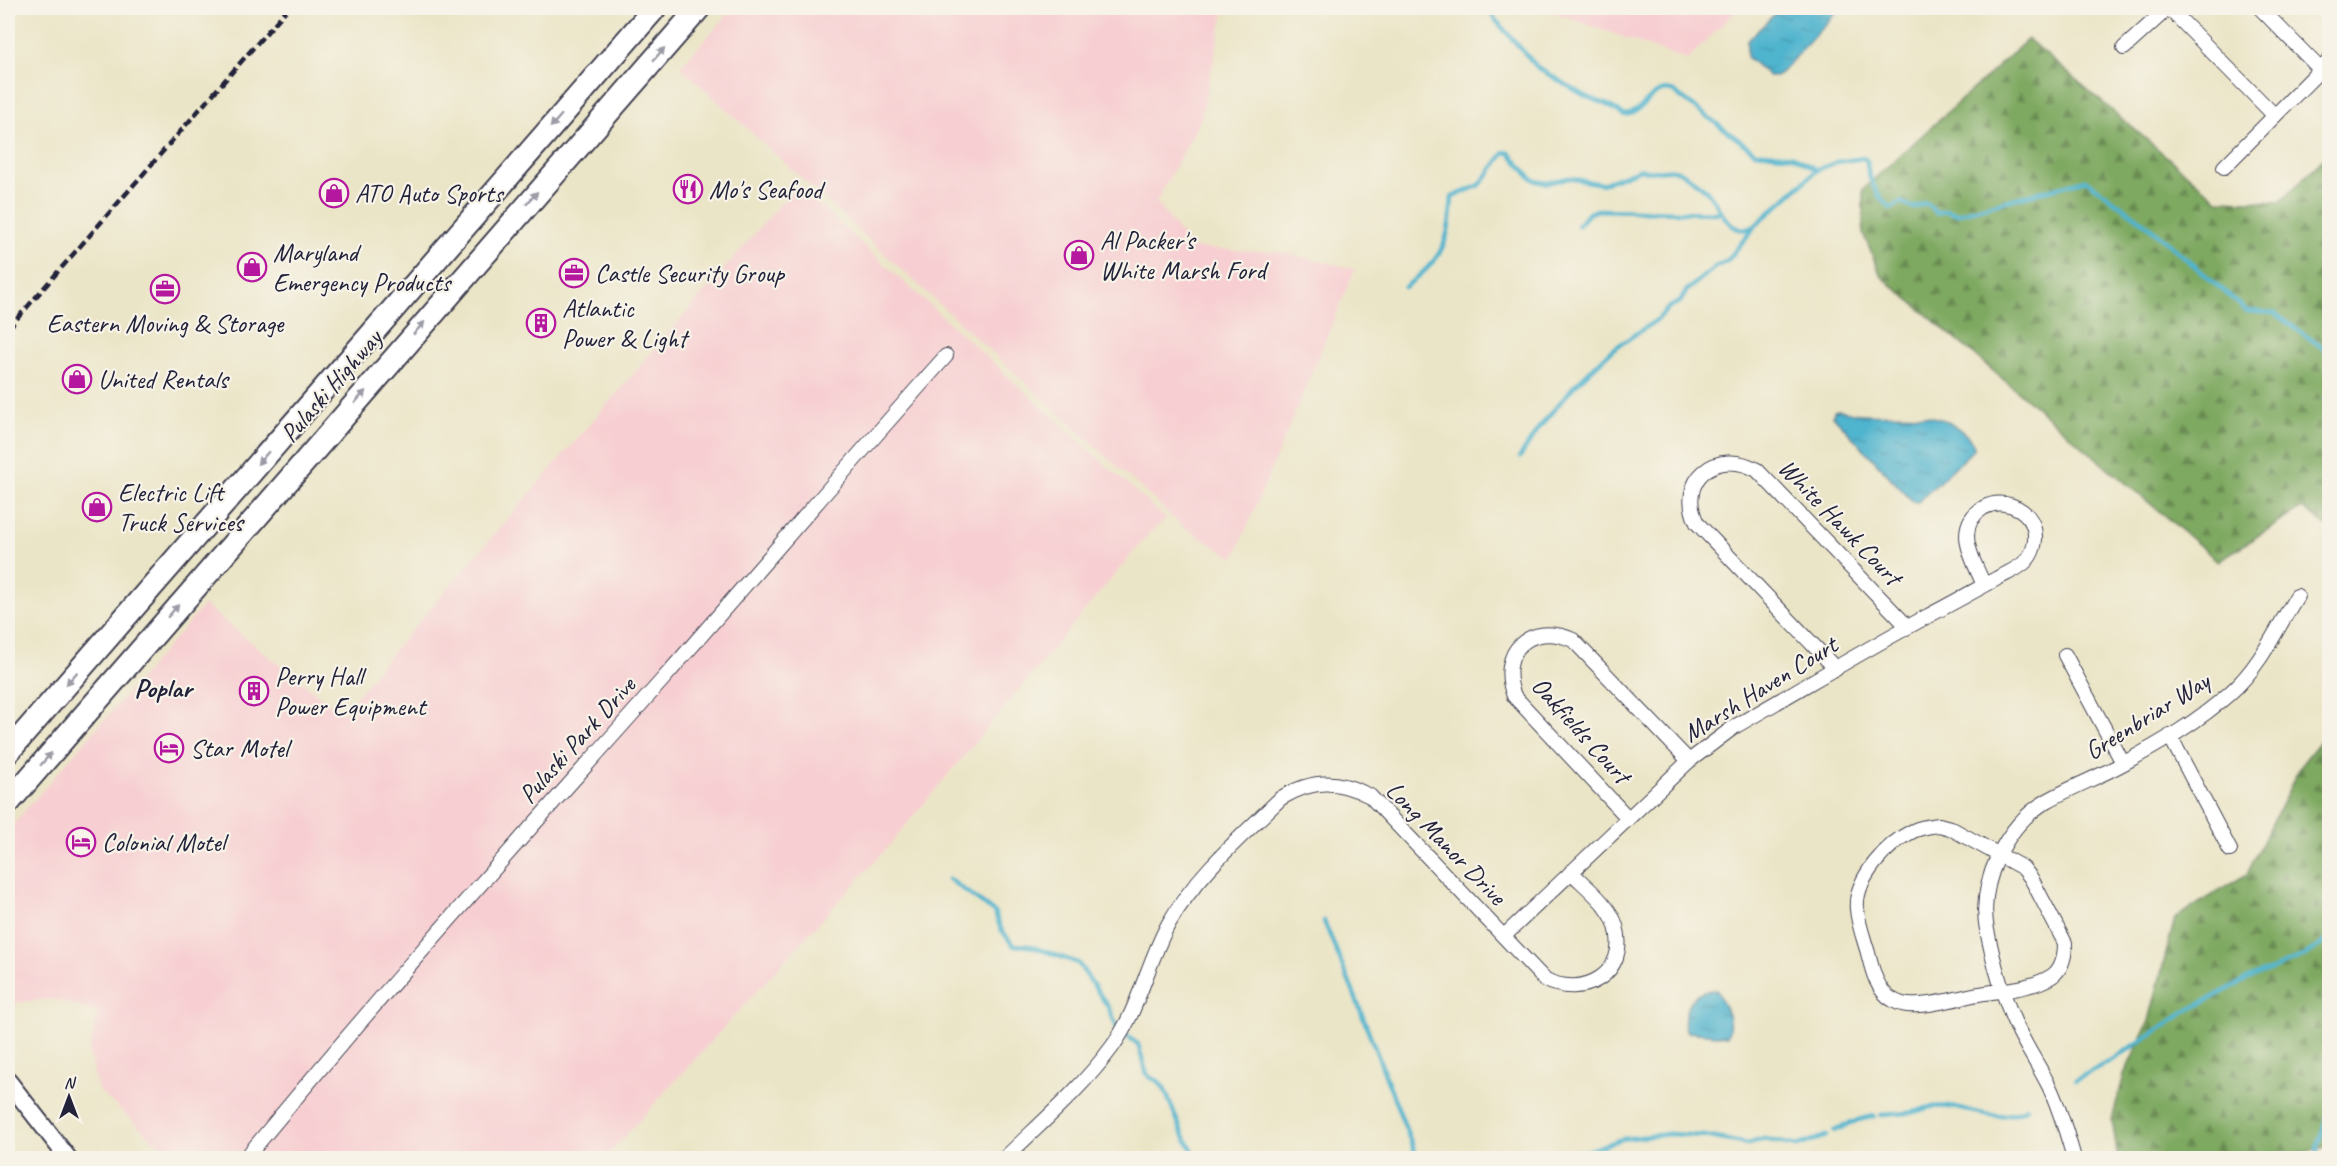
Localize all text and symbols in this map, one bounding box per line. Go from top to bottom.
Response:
one-way arrow [652,46,665,62]
one-way arrow [550,113,563,128]
restaurant icon: Mo's Seafood [672,173,704,205]
place label: Mo's Seafood [709,173,826,206]
shop icon: ATO Auto Sports [318,177,350,209]
place label: ATO Auto Sports [355,177,505,210]
one-way arrow [525,191,538,206]
place label: Al Packer's White Marsh Ford [1100,224,1269,287]
place label: Maryland Emergency Products [273,236,453,299]
shop icon: Al Packer's White Marsh Ford [1063,239,1095,271]
shop icon: Maryland Emergency Products [236,251,268,283]
office icon: Castle Security Group [558,257,590,289]
place label: Castle Security Group [595,257,786,290]
office icon: Eastern Moving & Storage [149,273,181,305]
place label: Atlantic Power & Light [562,292,690,355]
place label: Eastern Moving & Storage [47,307,285,340]
building icon: Atlantic Power & Light [525,307,557,339]
street label: Pulaski Highway [273,321,390,449]
one-way arrow [412,321,425,336]
shop icon: United Rentals [61,363,93,395]
place label: United Rentals [98,363,230,396]
one-way arrow [353,389,366,404]
one-way arrow [257,450,270,465]
street label: White Hawk Court [1771,452,1911,595]
place label: Electric Lift Truck Services [118,476,245,539]
shop icon: Electric Lift Truck Services [81,491,113,523]
one-way arrow [167,604,180,619]
street label: Marsh Haven Court [1677,627,1845,750]
place label: Perry Hall Power Equipment [275,660,428,723]
street label: Greenbriar Way [2078,663,2217,767]
street label: Pulaski Park Drive [511,669,644,810]
one-way arrow [66,670,79,685]
street label: Oakfields Court [1524,670,1640,793]
district label: Poplar [134,671,195,705]
building icon: Perry Hall Power Equipment [238,675,270,707]
hotel icon: Star Motel [153,732,185,764]
place label: Star Motel [190,732,293,765]
one-way arrow [39,752,52,767]
street label: Long Manor Drive [1379,774,1514,913]
hotel icon: Colonial Motel [65,826,97,858]
place label: Colonial Motel [102,826,230,859]
north arrow [39,1067,99,1127]
text: N [64,1073,77,1093]

